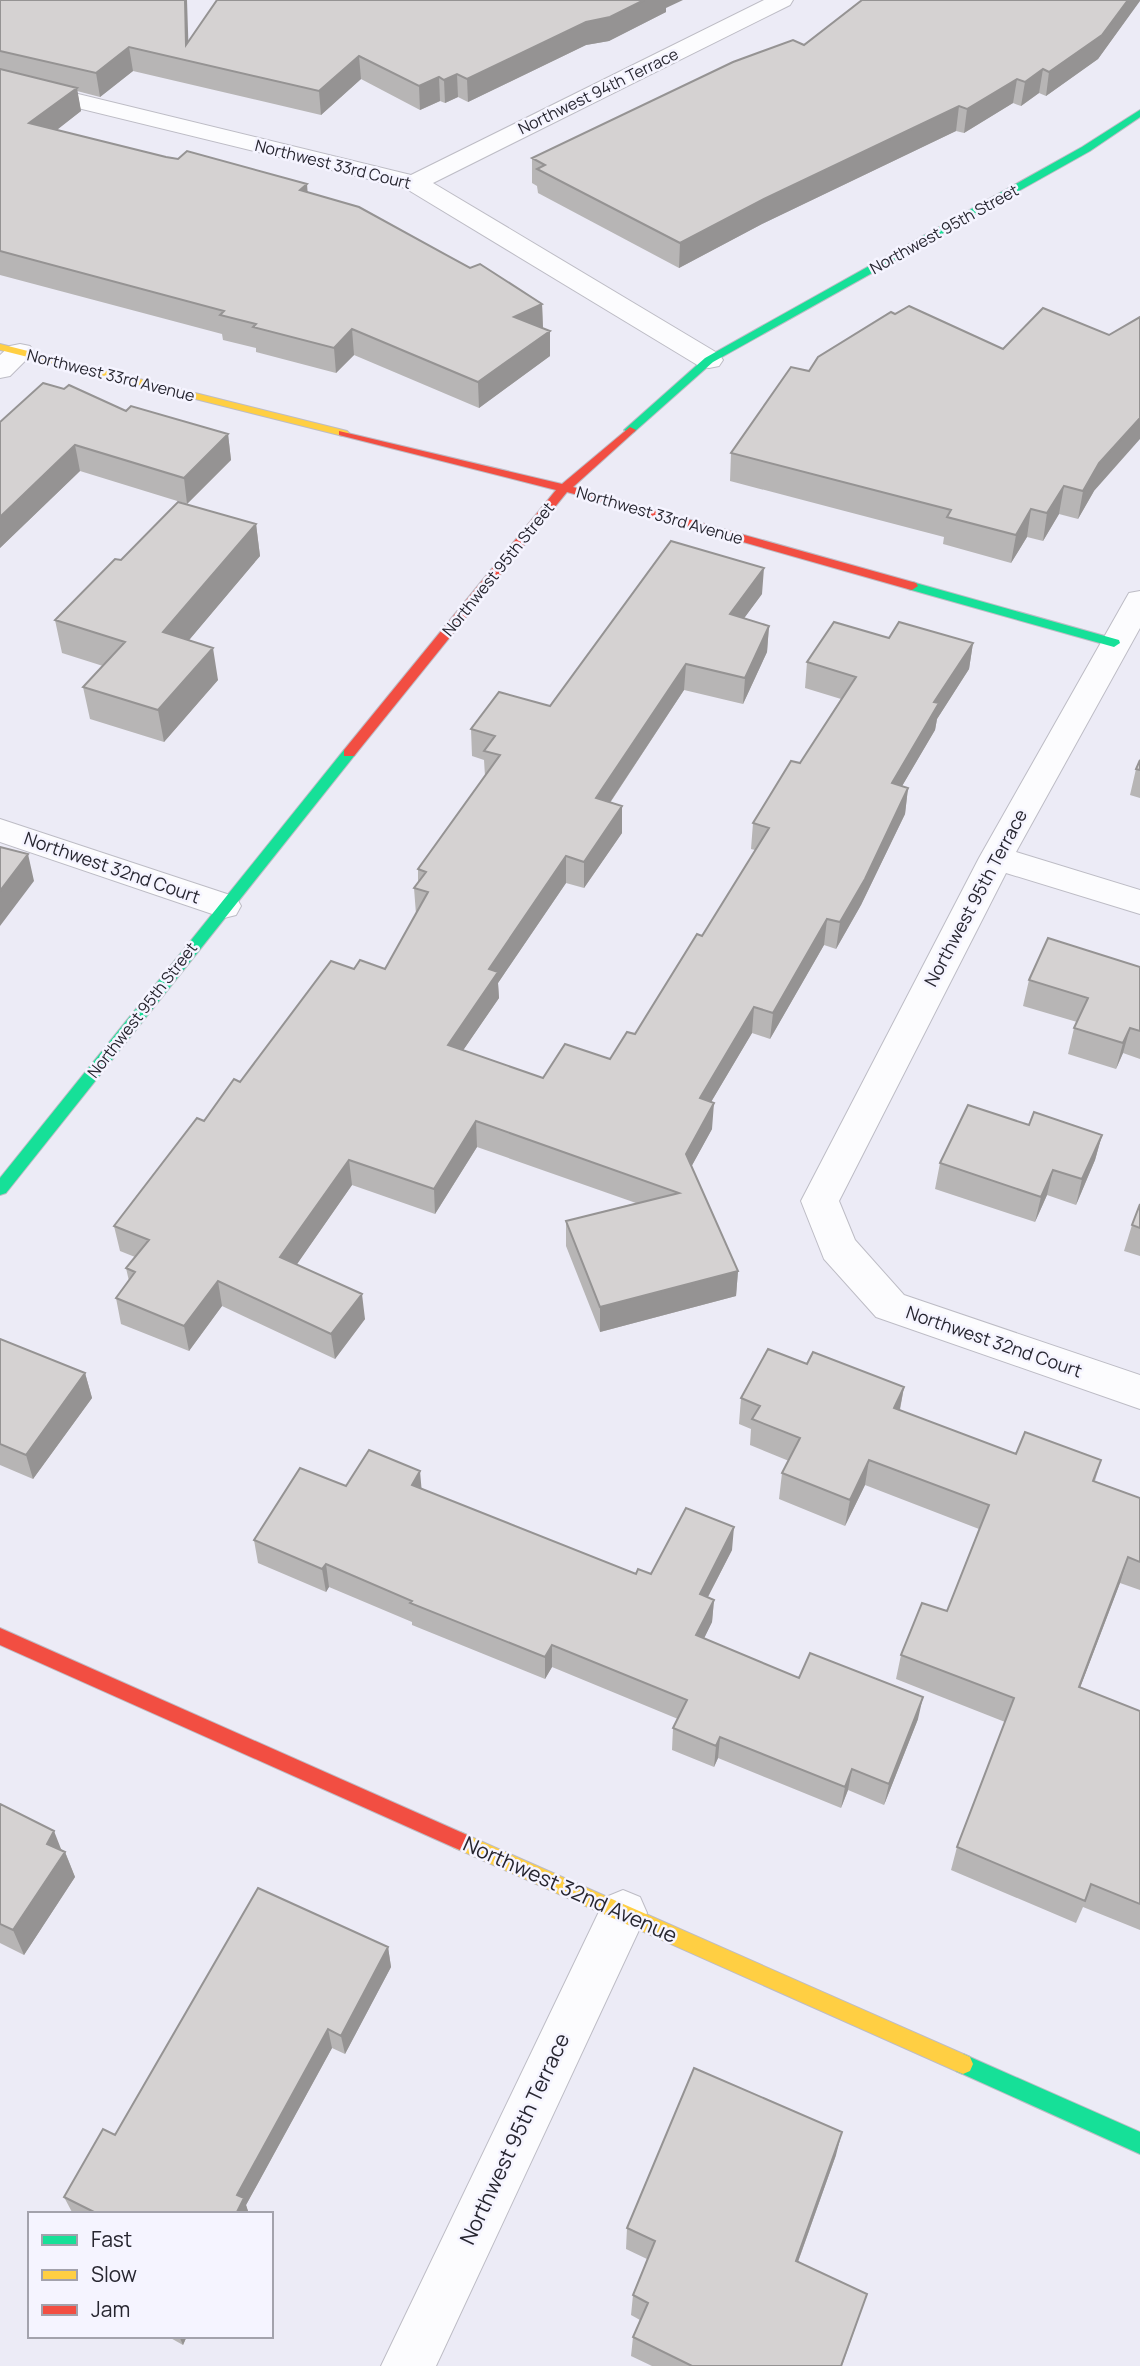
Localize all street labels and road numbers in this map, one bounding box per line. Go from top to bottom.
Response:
street label: Northwest 94th Terrace [514,43,682,139]
street label: Northwest 33rd Court [253,134,413,194]
street label: Northwest 95th Street [866,179,1022,279]
street label: Northwest 33rd Avenue [25,343,197,407]
street label: Northwest 33rd Avenue [574,481,746,549]
street label: Northwest 95th Street [437,497,559,641]
street label: Northwest 95th Terrace [918,805,1032,990]
street label: Northwest 32nd Court [21,826,204,908]
street label: Northwest 95th Street [82,938,202,1082]
street label: Northwest 32nd Court [903,1300,1086,1382]
street label: Northwest 32nd Avenue [459,1829,682,1949]
street label: Northwest 95th Terrace [453,2028,575,2249]

